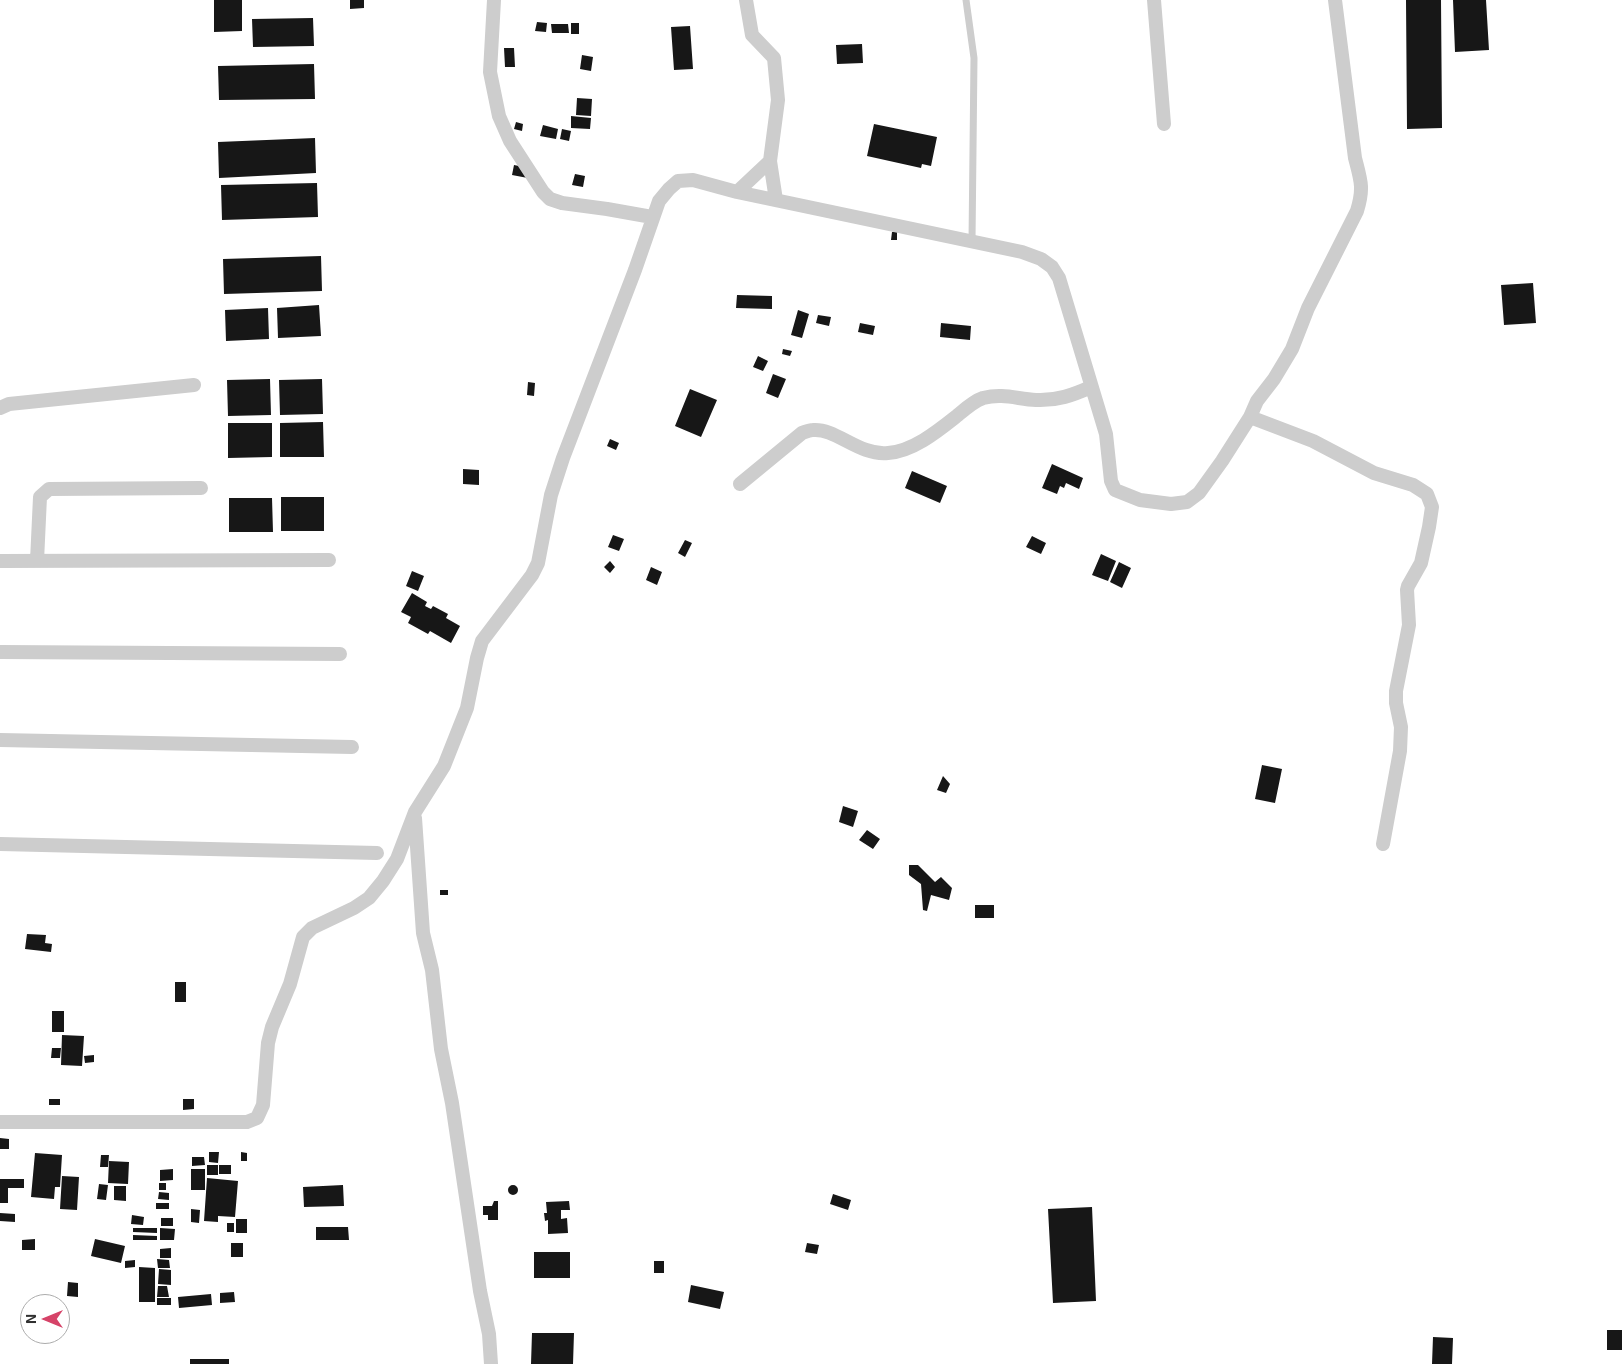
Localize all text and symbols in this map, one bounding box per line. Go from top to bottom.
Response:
north arrow [20,1294,70,1344]
text: N [22,1314,39,1324]

